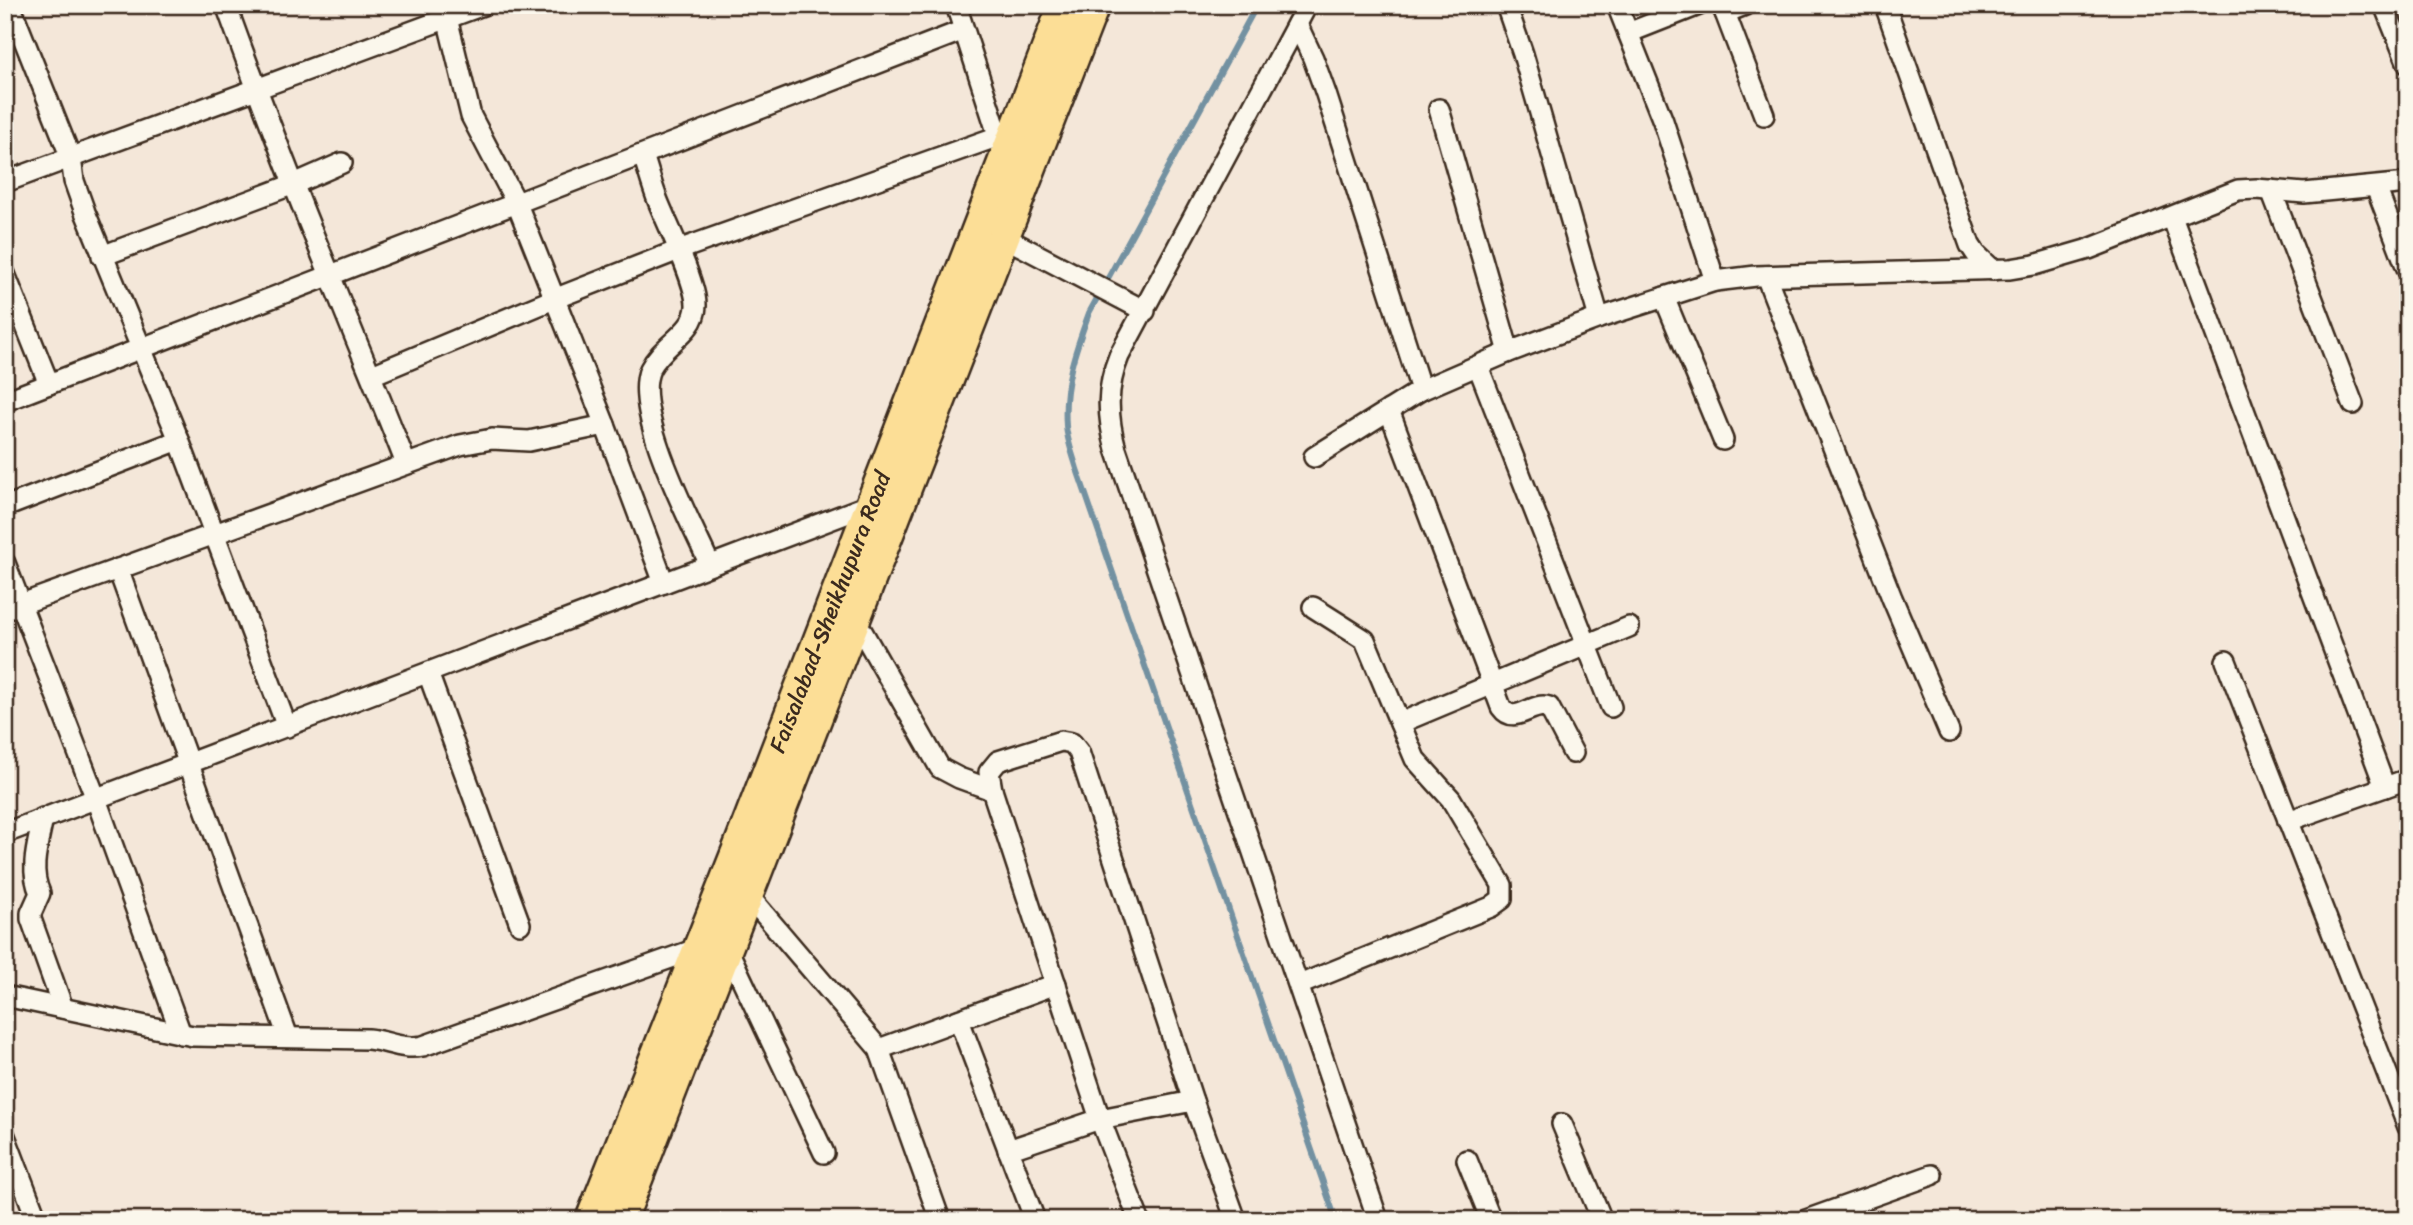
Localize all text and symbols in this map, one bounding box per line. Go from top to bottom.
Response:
street label: Faisalabad-Sheikhupura Road [757,464,903,759]

